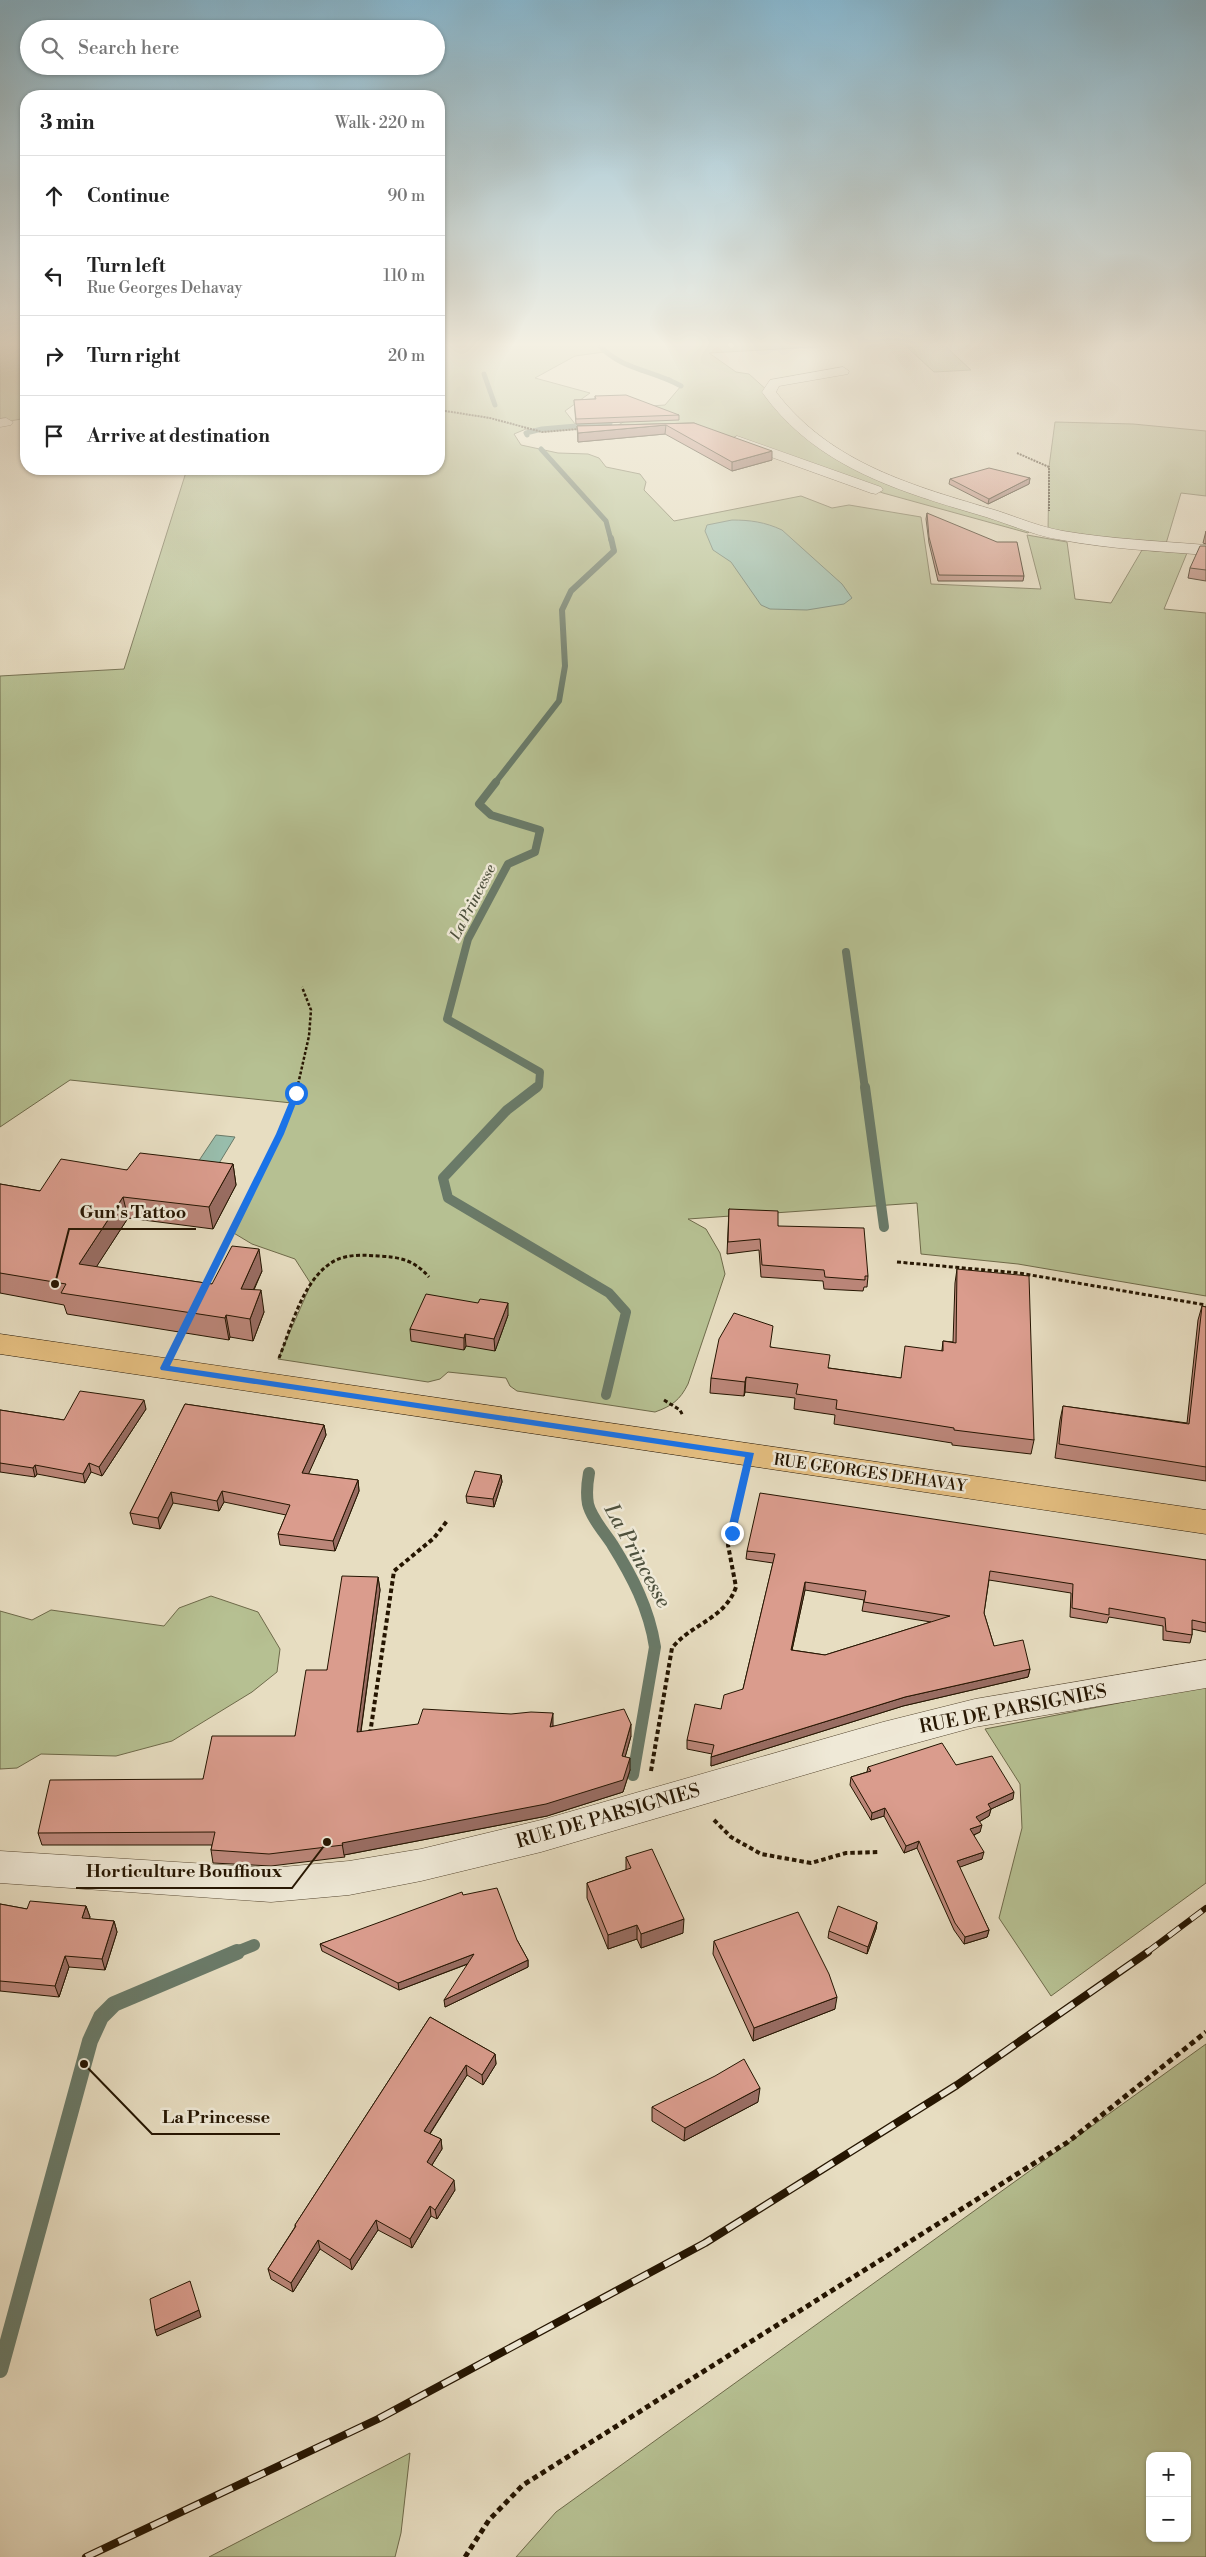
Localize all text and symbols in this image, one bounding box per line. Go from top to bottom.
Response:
search box [20,20,445,75]
icon: search [38,34,66,62]
text: Search here [78,36,179,60]
text: 3 min [40,110,95,136]
text: Walk · 220 m [335,113,425,133]
icon: ahead [40,182,68,210]
text: Continue [87,184,170,208]
text: 90 m [387,186,425,206]
text: Turn left [87,254,166,278]
icon: left [40,262,68,290]
text: 110 m [383,266,425,286]
text: Rue Georges Dehavay [87,278,242,298]
icon: right [40,342,68,370]
text: Turn right [87,344,180,368]
text: 20 m [388,346,425,366]
icon: arrive [40,422,68,450]
text: Arrive at destination [87,424,270,448]
water label: La Princesse [445,861,500,944]
route start [285,1082,308,1105]
callout: Gun's Tattoo [69,1196,196,1229]
text: Gun's Tattoo [80,1201,186,1224]
street label: RUE GEORGES DEHAVAY [772,1450,969,1497]
water label: La Princesse [597,1499,676,1613]
route end [721,1522,744,1545]
street label: RUE DE PARSIGNIES [917,1679,1109,1739]
street label: RUE DE PARSIGNIES [513,1778,703,1854]
callout: Horticulture Bouffioux [76,1855,292,1888]
text: Horticulture Bouffioux [86,1860,283,1883]
callout: La Princesse [152,2101,280,2134]
text: La Princesse [162,2106,270,2129]
map controls [1146,2452,1191,2542]
button: + [1146,2452,1191,2497]
button: − [1146,2497,1191,2542]

